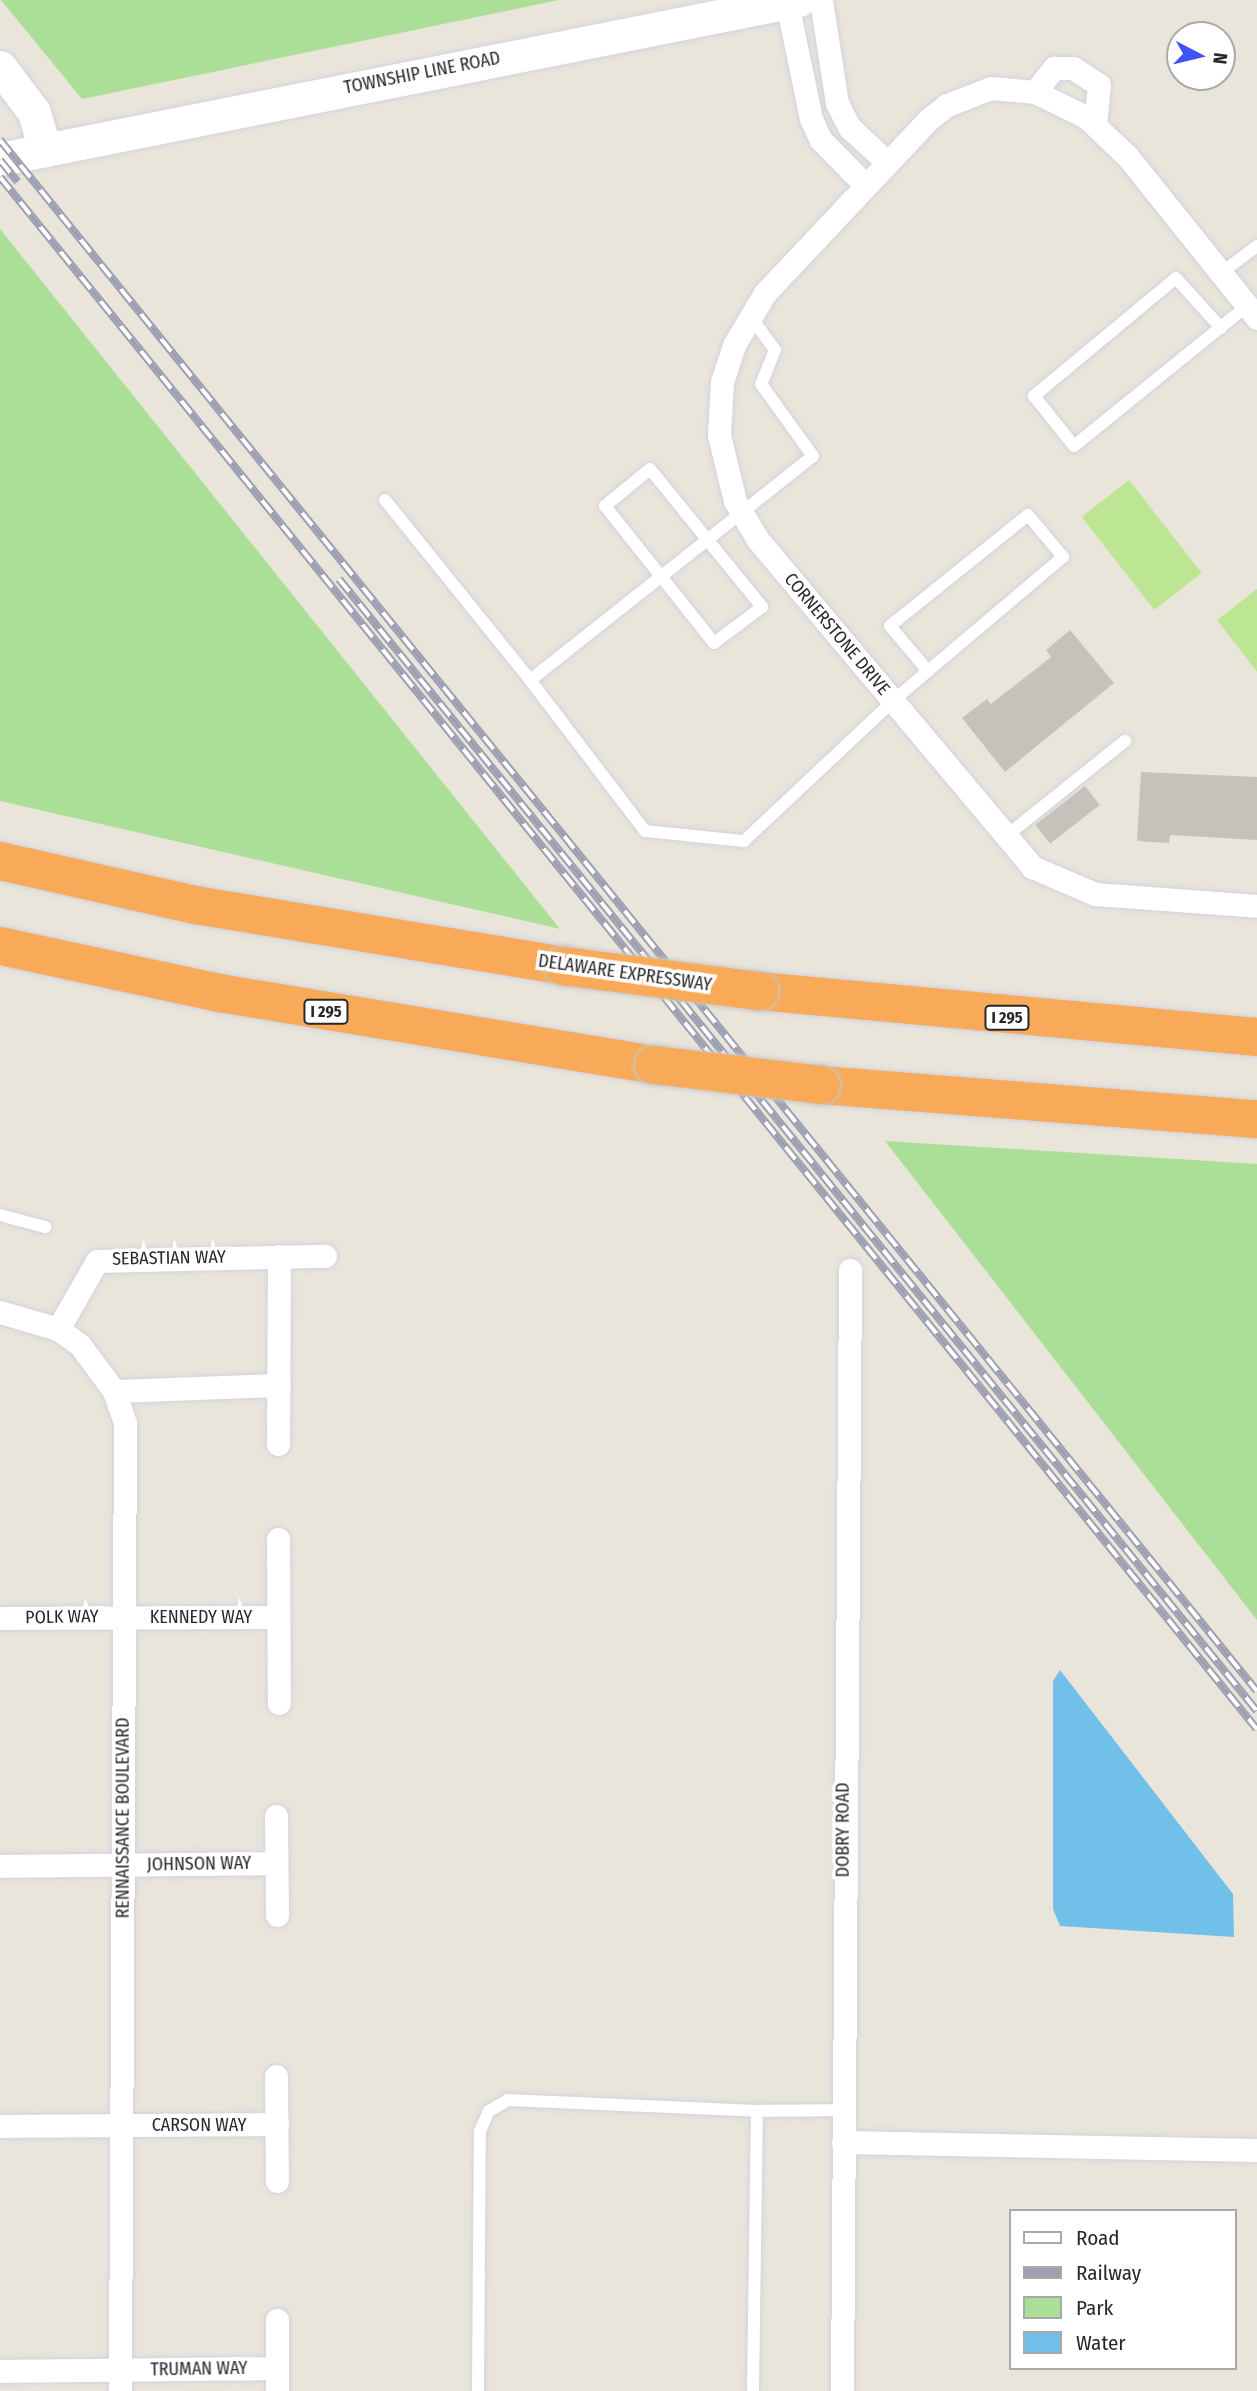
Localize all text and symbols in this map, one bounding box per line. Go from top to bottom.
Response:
north arrow [1166,21,1236,91]
street label: TOWNSHIP LINE ROAD [342,47,502,99]
text: N [1208,51,1232,65]
street label: CORNERSTONE DRIVE [780,569,894,699]
street label: DELAWARE EXPRESSWAY [537,950,713,996]
road number: I 295 [303,1000,349,1024]
road number: I 295 [984,1006,1030,1030]
street label: SEBASTIAN WAY [112,1246,226,1270]
street label: POLK WAY [25,1606,99,1628]
street label: KENNEDY WAY [150,1606,252,1628]
street label: RENNAISSANCE BOULEVARD [112,1718,134,1918]
street label: DOBRY ROAD [832,1783,854,1877]
street label: JOHNSON WAY [147,1852,251,1876]
street label: CARSON WAY [152,2114,246,2136]
legend [1009,2209,1236,2370]
text: Road [1076,2225,1120,2251]
text: Railway [1076,2260,1141,2286]
text: Park [1076,2295,1113,2321]
text: Water [1076,2330,1126,2356]
street label: TRUMAN WAY [150,2357,248,2381]

